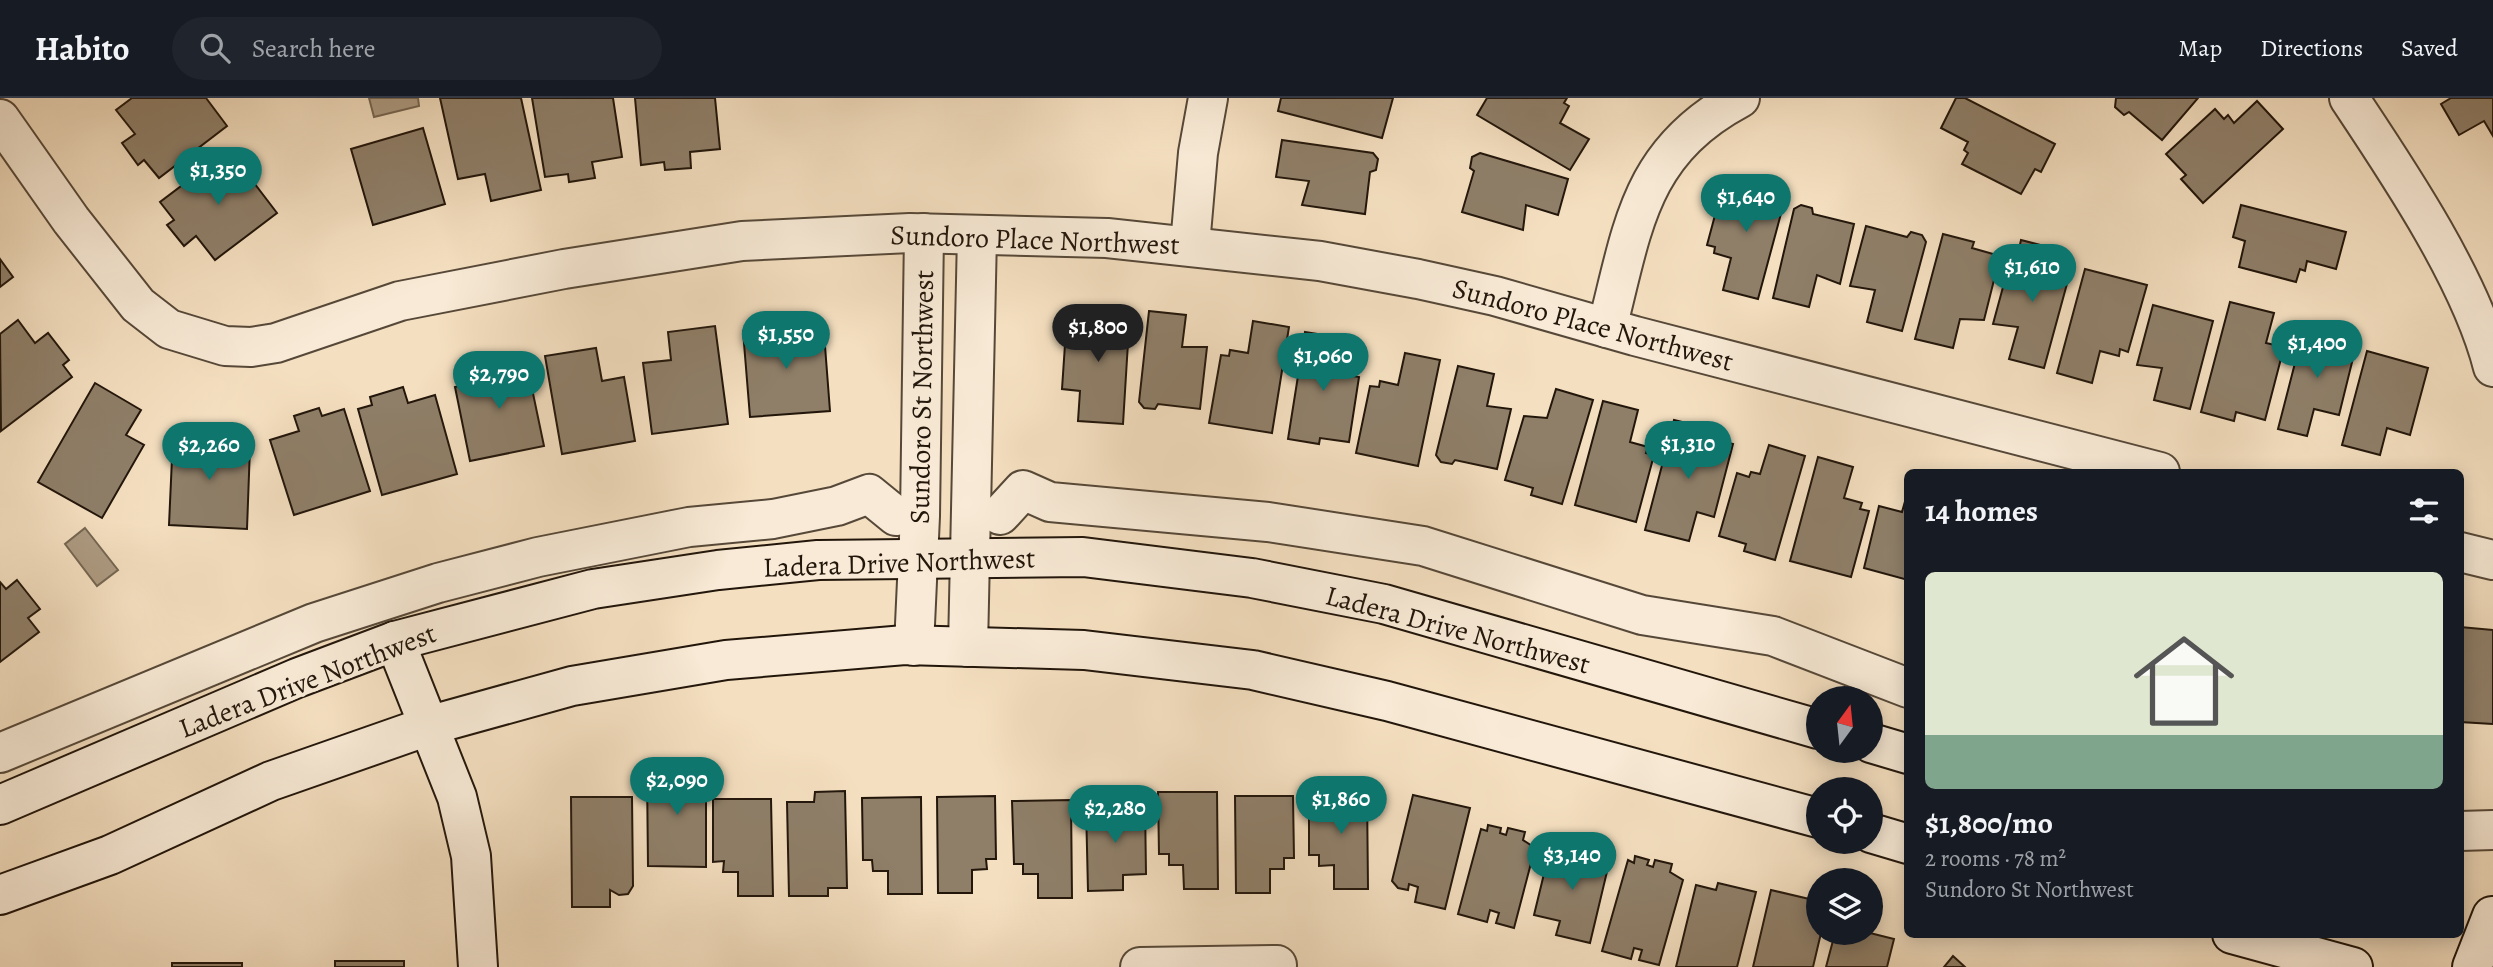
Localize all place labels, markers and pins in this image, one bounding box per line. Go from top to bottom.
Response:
pin: $1,350 [161,148,275,207]
pin: $1,640 [1689,174,1803,234]
pin: $1,610 [1975,244,2089,304]
pin: $1,800 [1041,304,1155,364]
pin: $1,550 [729,312,843,371]
pin: $1,400 [2260,320,2374,380]
pin: $1,060 [1266,334,1380,393]
pin: $2,790 [442,352,556,411]
pin: $2,260 [152,422,266,482]
pin: $1,310 [1631,422,1745,481]
pin: $2,090 [620,758,734,817]
pin: $1,860 [1284,776,1398,836]
pin: $2,280 [1058,786,1172,845]
pin: $3,140 [1515,832,1629,892]

